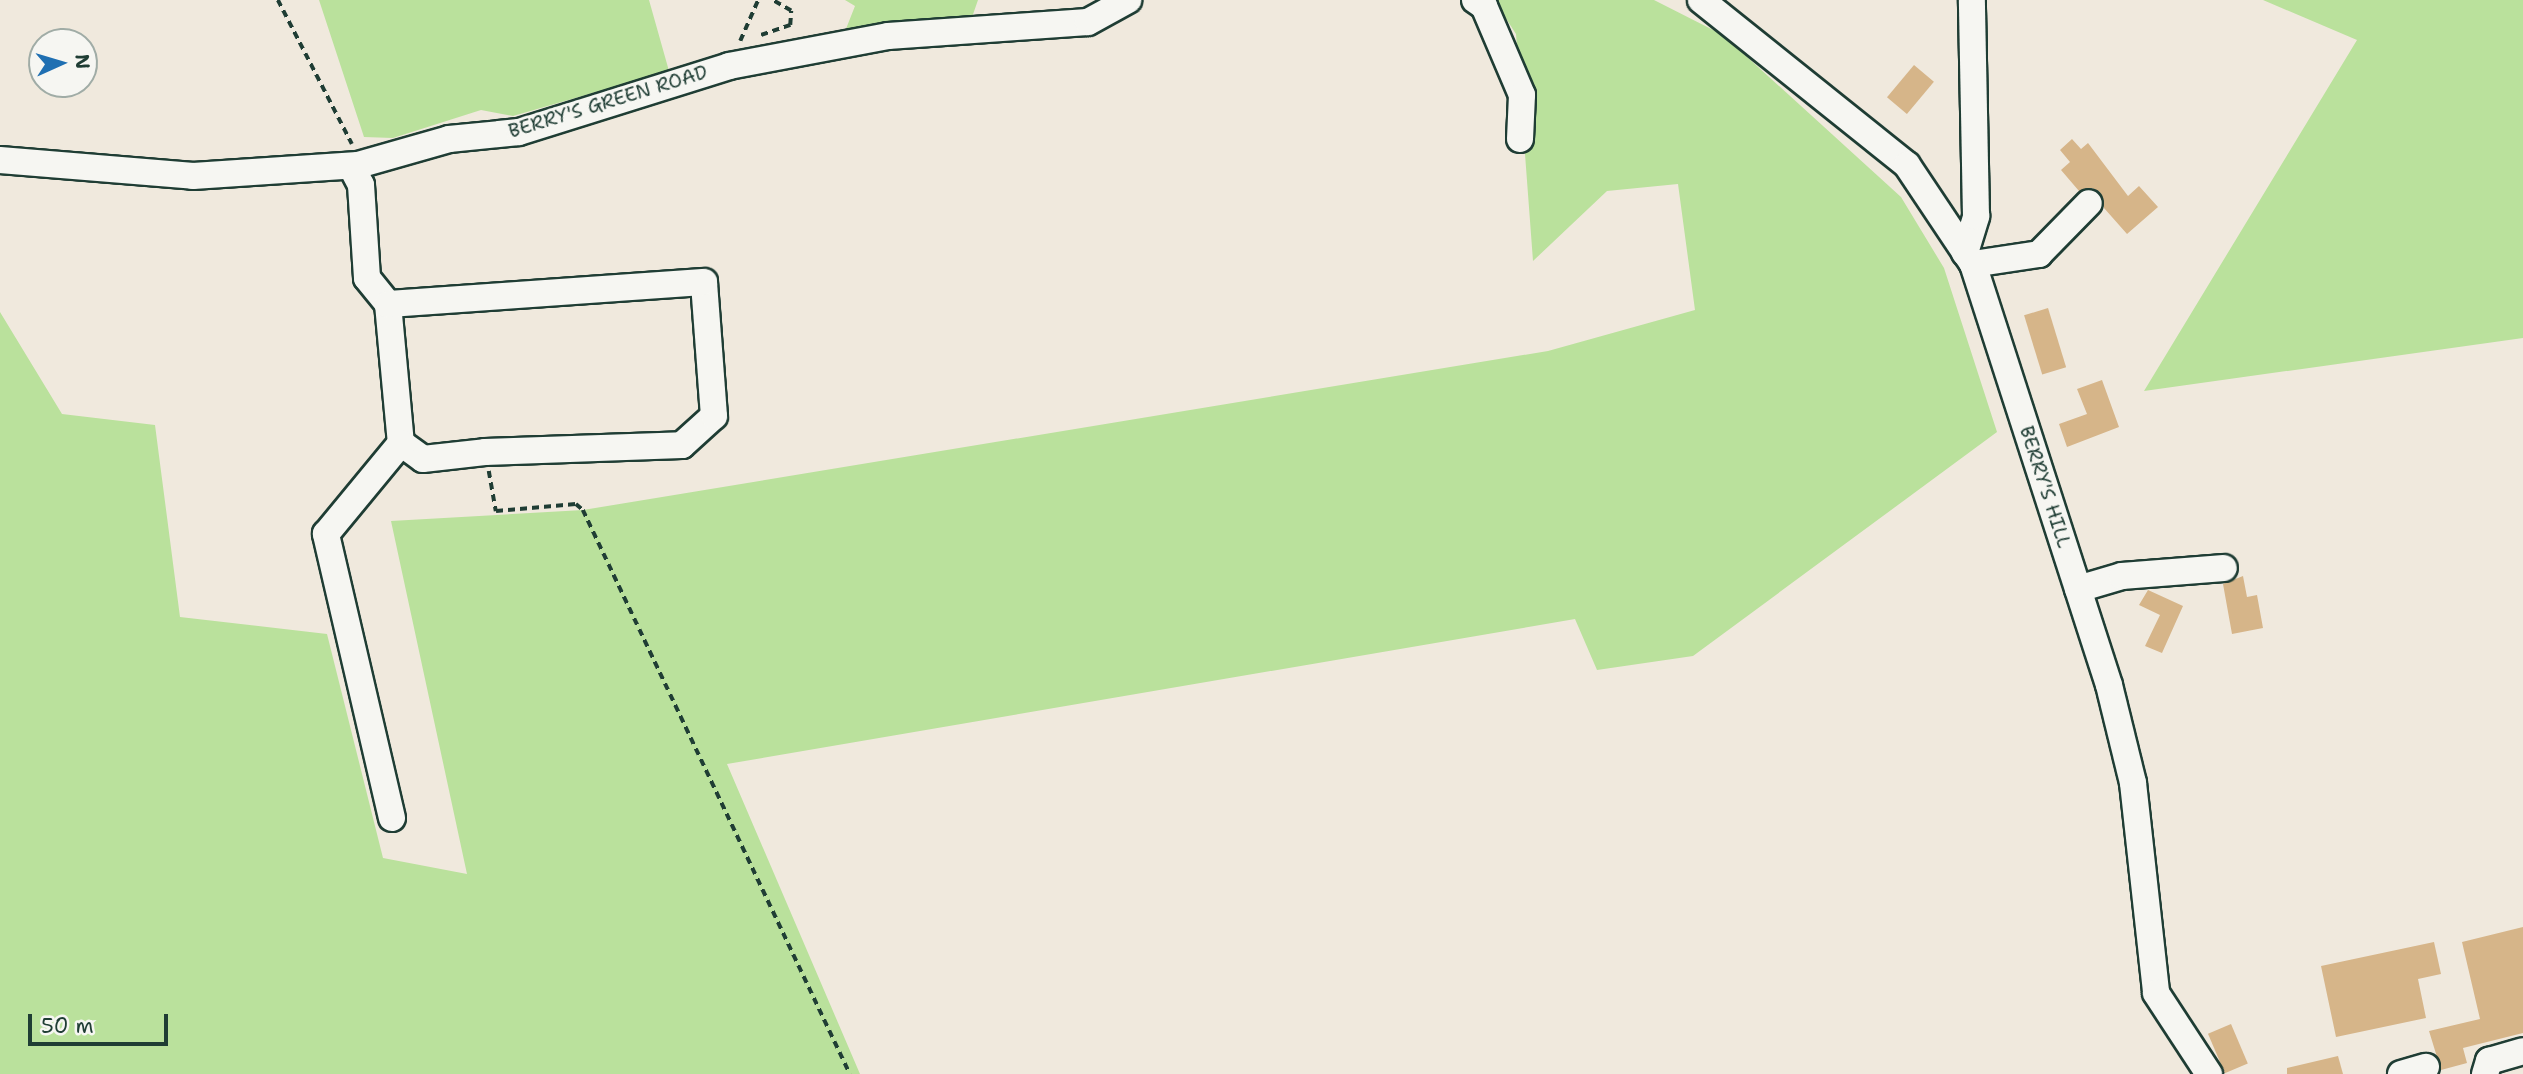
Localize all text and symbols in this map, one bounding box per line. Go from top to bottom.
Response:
north arrow [28,28,98,98]
text: N [69,53,95,70]
street label: BERRY'S GREEN ROAD [506,61,710,143]
street label: BERRY'S HILL [2015,423,2075,551]
scale bar [32,1000,172,1044]
text: 50 m [41,1012,94,1040]

